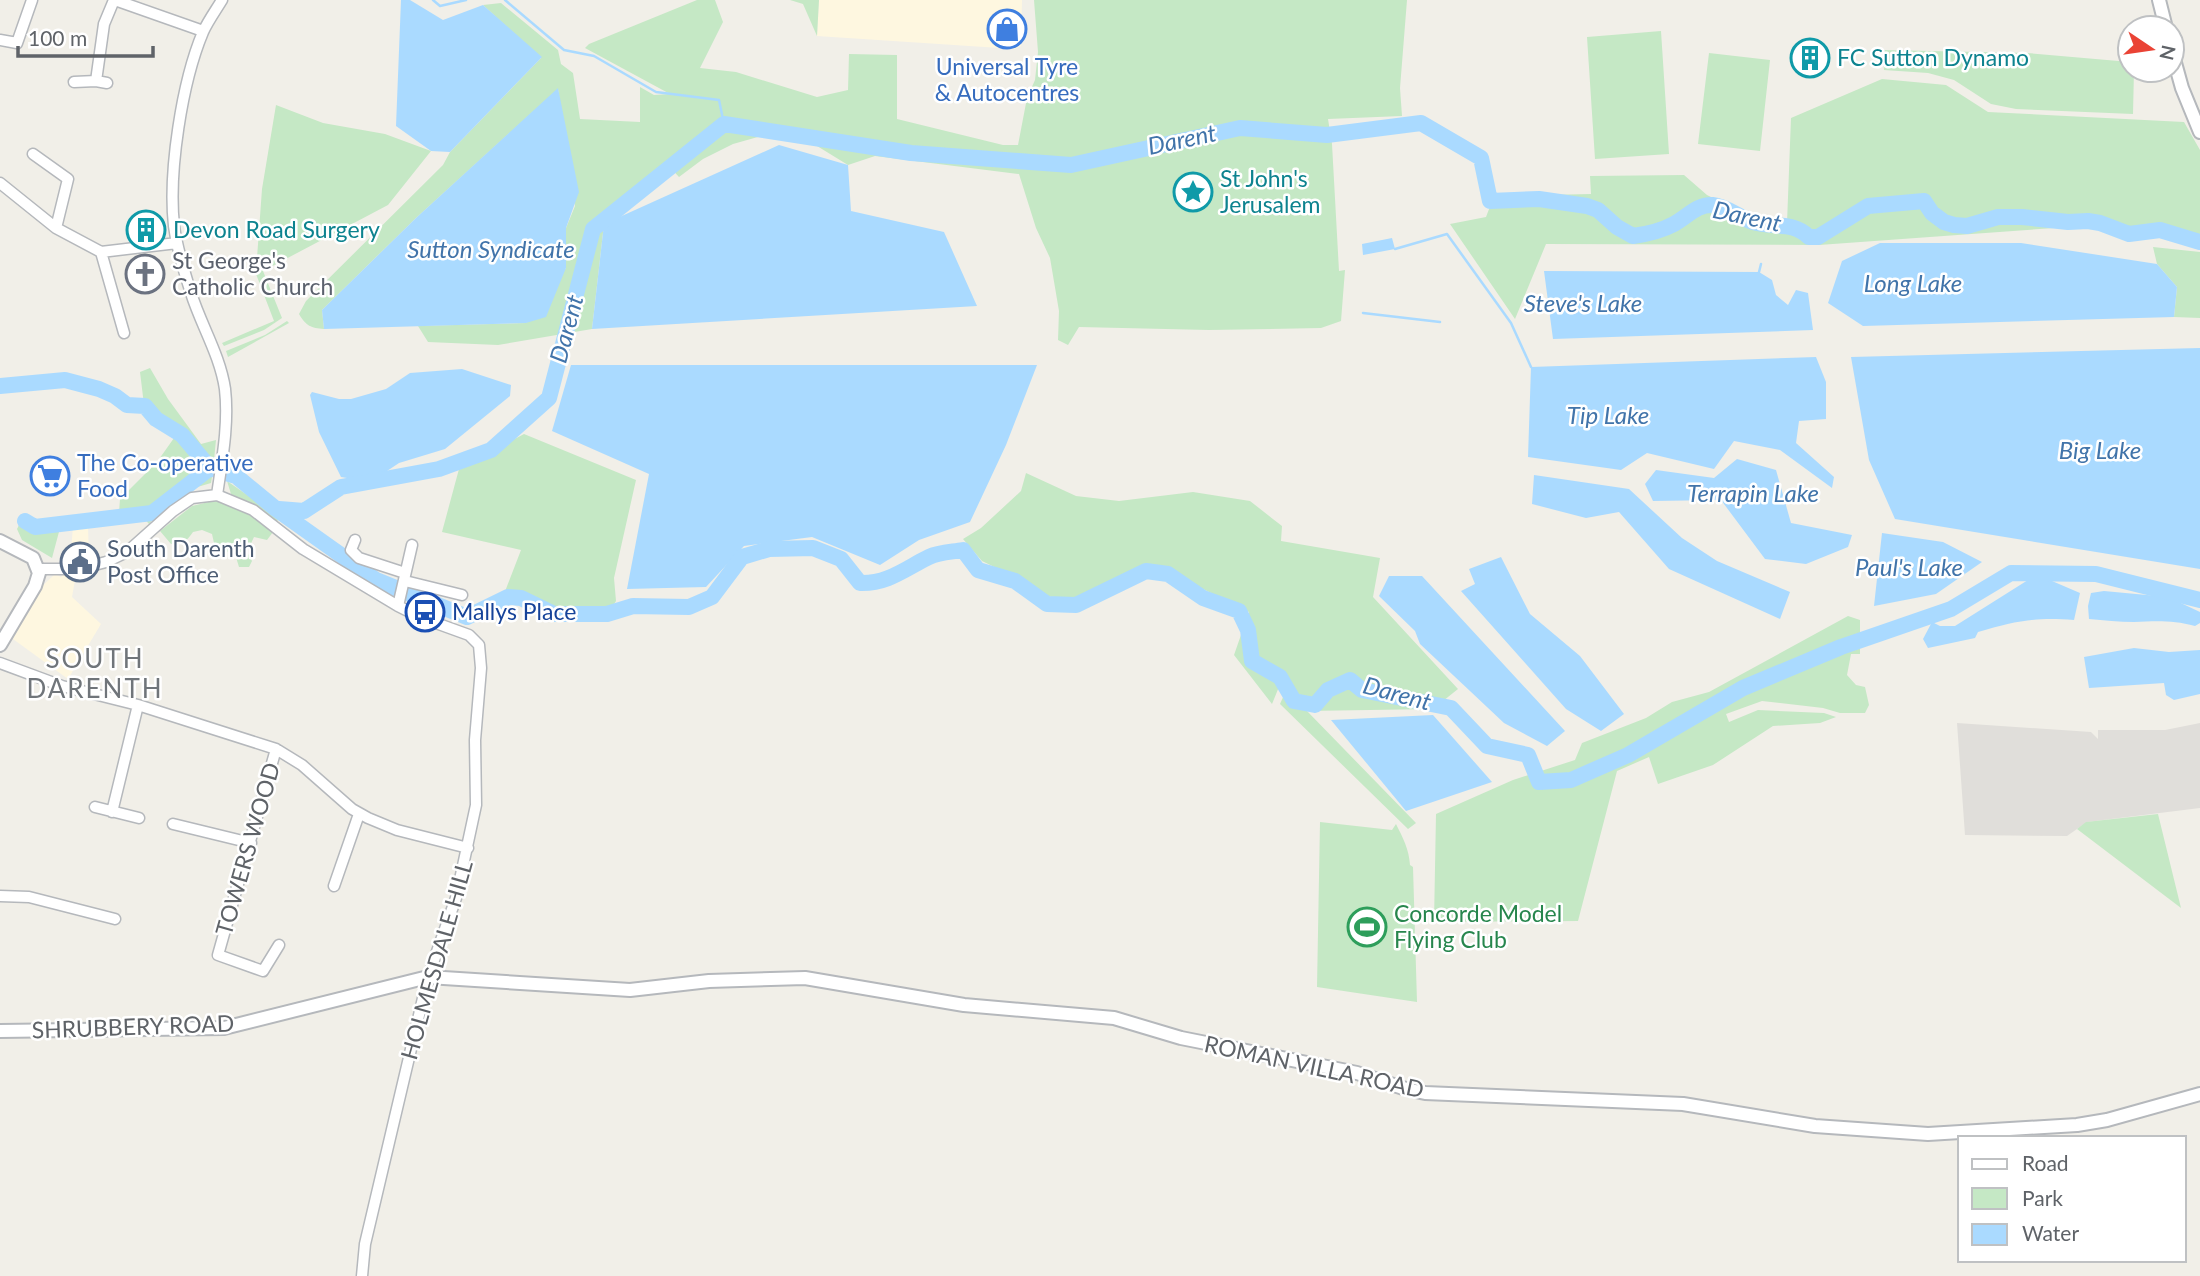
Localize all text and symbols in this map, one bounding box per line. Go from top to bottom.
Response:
shop icon: Universal Tyre & Autocentres [986,8,1028,50]
scale bar [18,14,152,58]
north arrow [2116,14,2186,84]
text: 100 m [28,25,87,50]
building icon: FC Sutton Dynamo [1789,37,1831,79]
place label: FC Sutton Dynamo [1837,43,2029,71]
text: N [2155,43,2181,63]
place label: Universal Tyre & Autocentres [935,52,1079,106]
water label: Darent [1145,117,1219,160]
place label: St John's Jerusalem [1220,164,1321,218]
place icon: St John's Jerusalem [1172,171,1214,213]
water label: Darent [1710,194,1785,237]
building icon: Devon Road Surgery [125,209,167,251]
place label: Devon Road Surgery [173,215,380,243]
water label: Sutton Syndicate [407,234,575,263]
place label: St George's Catholic Church [172,246,333,300]
church icon: St George's Catholic Church [124,253,166,295]
water label: Long Lake [1864,268,1962,297]
water label: Steve's Lake [1524,288,1642,317]
water label: Darent [543,291,589,366]
water label: Tip Lake [1567,400,1649,429]
water label: Big Lake [2059,435,2141,464]
place label: The Co-operative Food [77,448,253,502]
supermarket icon: The Co-operative Food [29,455,71,497]
water label: Terrapin Lake [1687,478,1819,507]
place label: South Darenth Post Office [107,534,255,588]
public building icon: South Darenth Post Office [59,541,101,583]
water label: Paul's Lake [1855,552,1963,581]
bus stop icon: Mallys Place [404,591,446,633]
place label: Mallys Place [452,597,576,625]
district label: SOUTH DARENTH [26,642,164,704]
water label: Darent [1360,670,1435,716]
street label: TOWERS WOOD [209,759,285,938]
street label: HOLMESDALE HILL [394,857,478,1063]
place label: Concorde Model Flying Club [1394,899,1562,953]
sports icon: Concorde Model Flying Club [1346,906,1388,948]
street label: SHRUBBERY ROAD [31,1008,235,1044]
street label: ROMAN VILLA ROAD [1202,1029,1427,1103]
legend [1958,1136,2186,1262]
text: Road [2022,1150,2069,1175]
text: Park [2022,1185,2063,1210]
text: Water [2022,1220,2079,1245]

